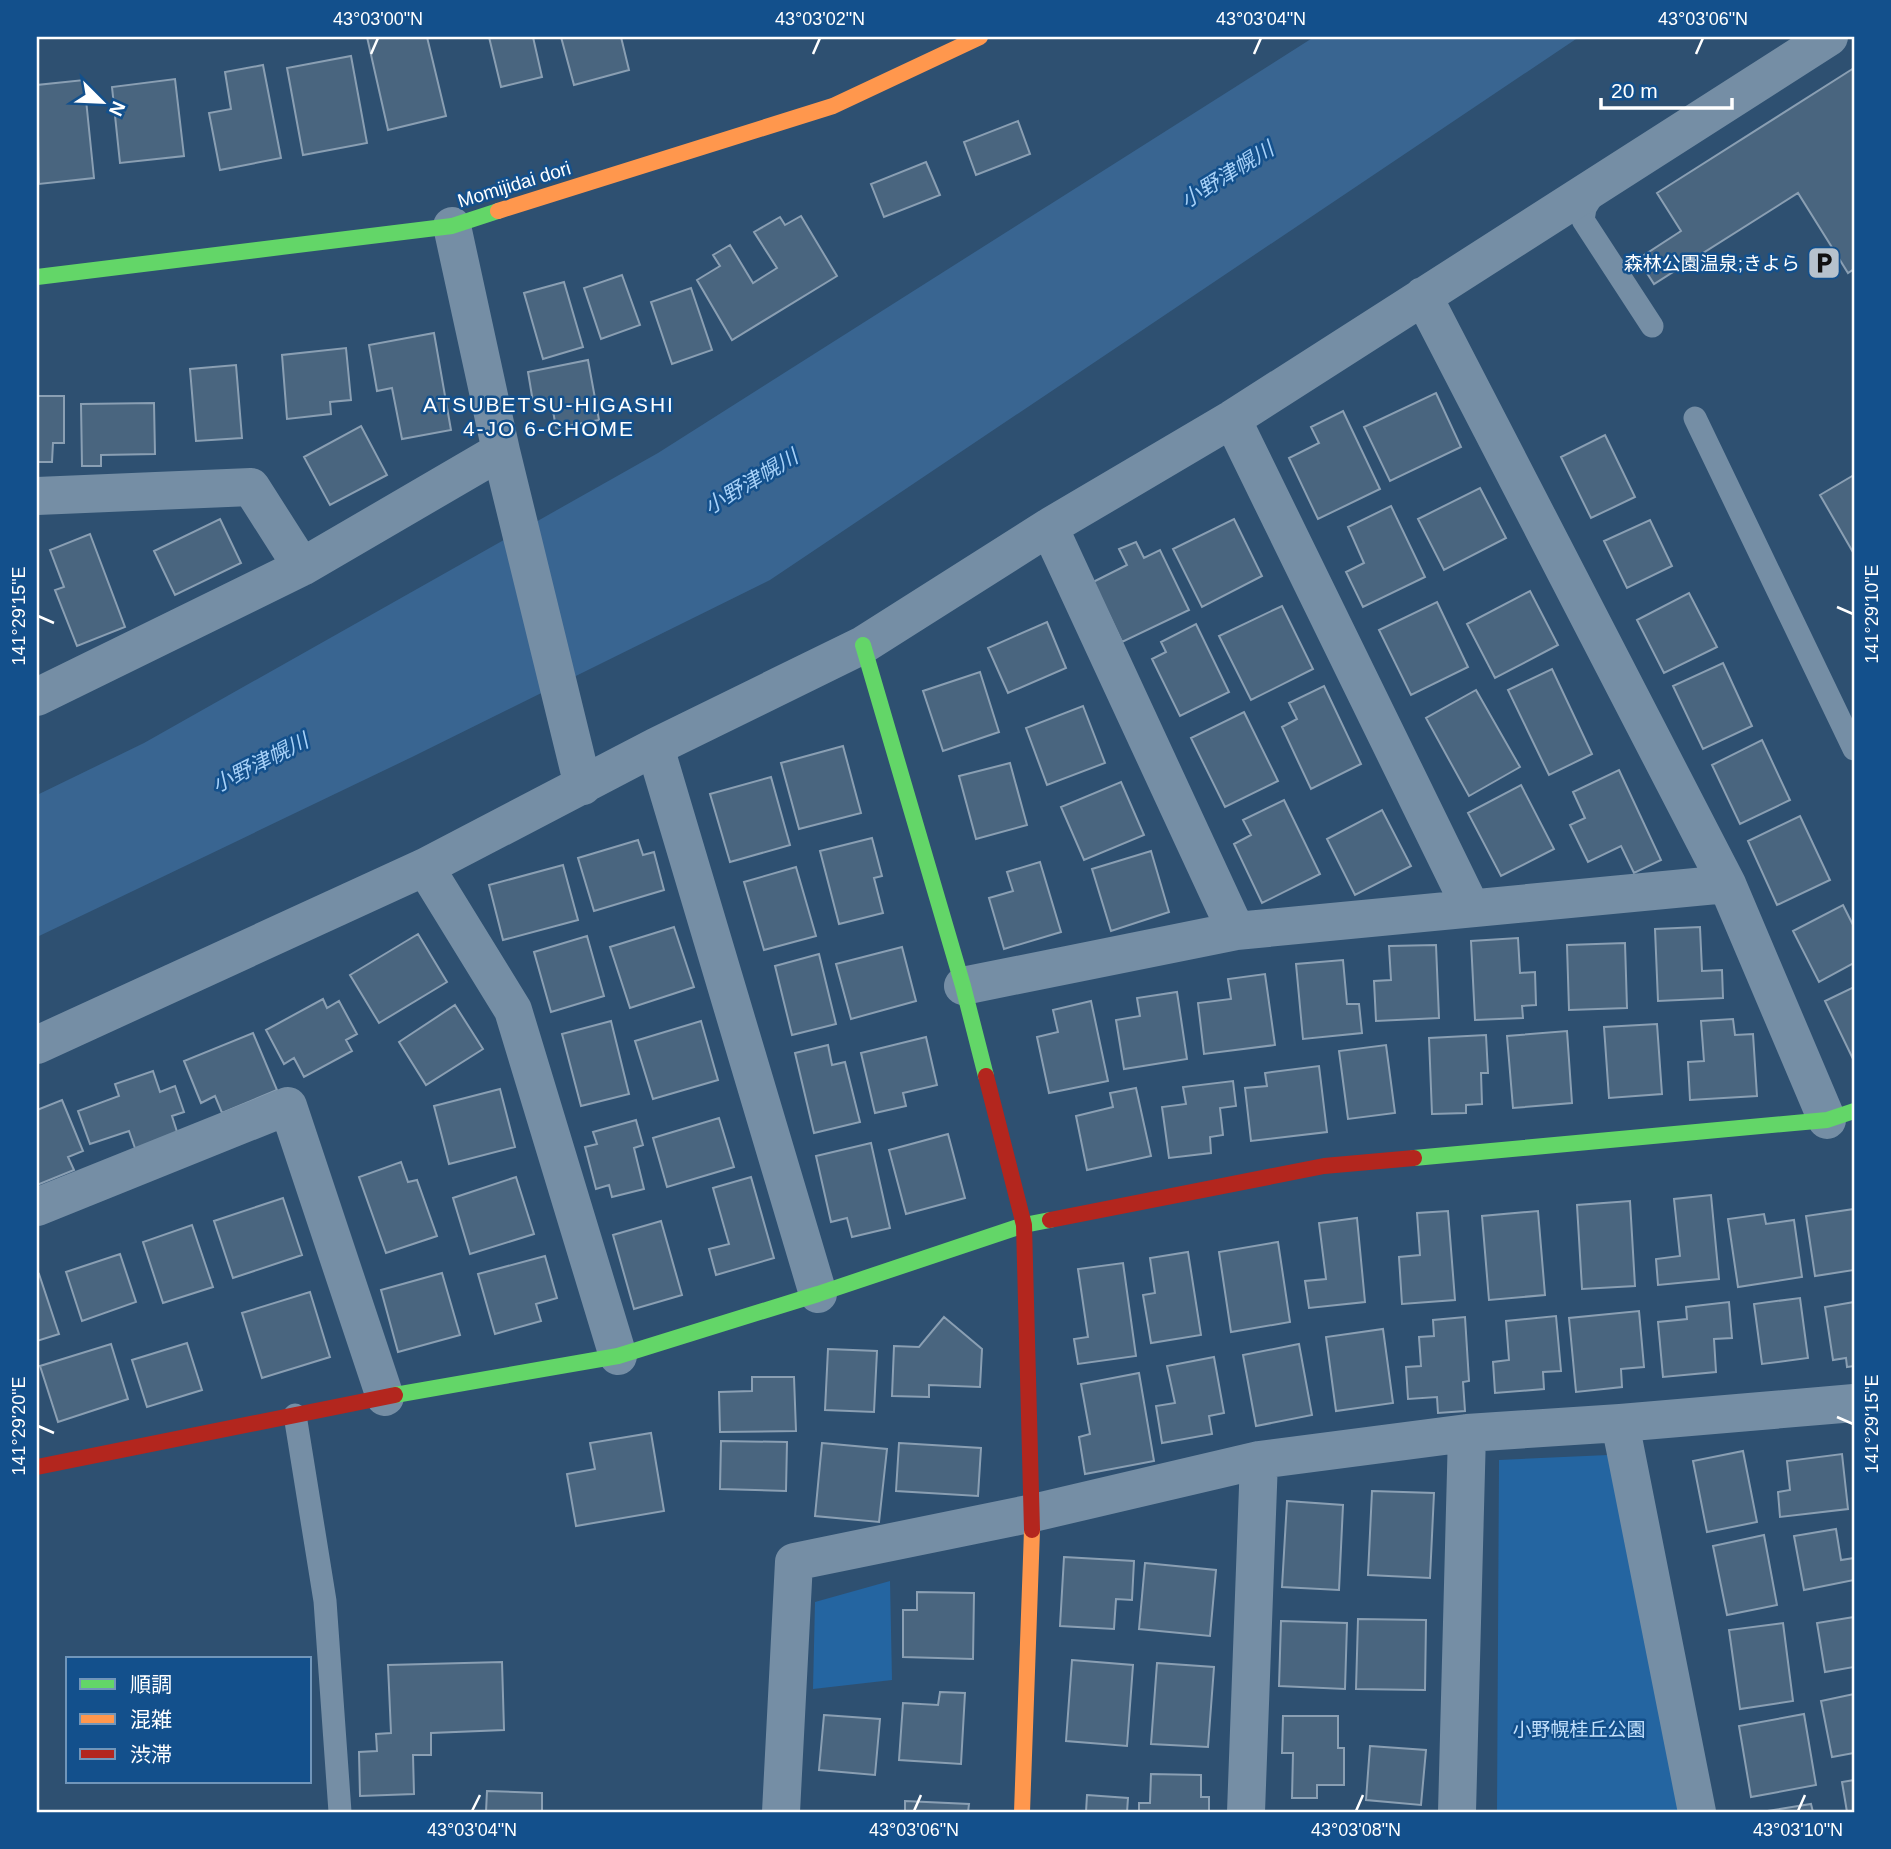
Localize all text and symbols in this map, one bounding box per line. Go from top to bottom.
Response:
text: 43°03'00"N [333,9,423,29]
text: 43°03'02"N [775,9,865,29]
text: 43°03'04"N [1216,9,1306,29]
text: 43°03'06"N [1658,9,1748,29]
north arrow [66,66,136,136]
scale bar [1601,66,1732,110]
text: 20 m [1611,79,1658,102]
text: N [105,98,129,119]
water label: 小野津幌川 [1176,136,1279,212]
street label: Momijidai dori [455,157,573,212]
parking icon: 森林公園温泉;きよら [1805,244,1843,282]
place label: 森林公園温泉;きよら [1624,253,1800,274]
district label: ATSUBETSU-HIGASHI 4-JO 6-CHOME [423,393,675,440]
water label: 小野津幌川 [700,444,803,518]
text: 141°29'10"E [1862,564,1882,664]
text: 141°29'15"E [9,566,29,666]
water label: 小野津幌川 [208,728,314,797]
text: 141°29'15"E [1862,1374,1882,1474]
text: 141°29'20"E [9,1376,29,1476]
legend [66,1657,312,1783]
text: 順調 [130,1673,172,1696]
text: 混雑 [130,1708,172,1731]
park label: 小野幌桂丘公園 [1512,1719,1646,1740]
text: 渋滞 [130,1743,172,1766]
text: 43°03'04"N [427,1820,517,1840]
text: 43°03'06"N [869,1820,959,1840]
text: 43°03'08"N [1311,1820,1401,1840]
text: 43°03'10"N [1753,1820,1843,1840]

